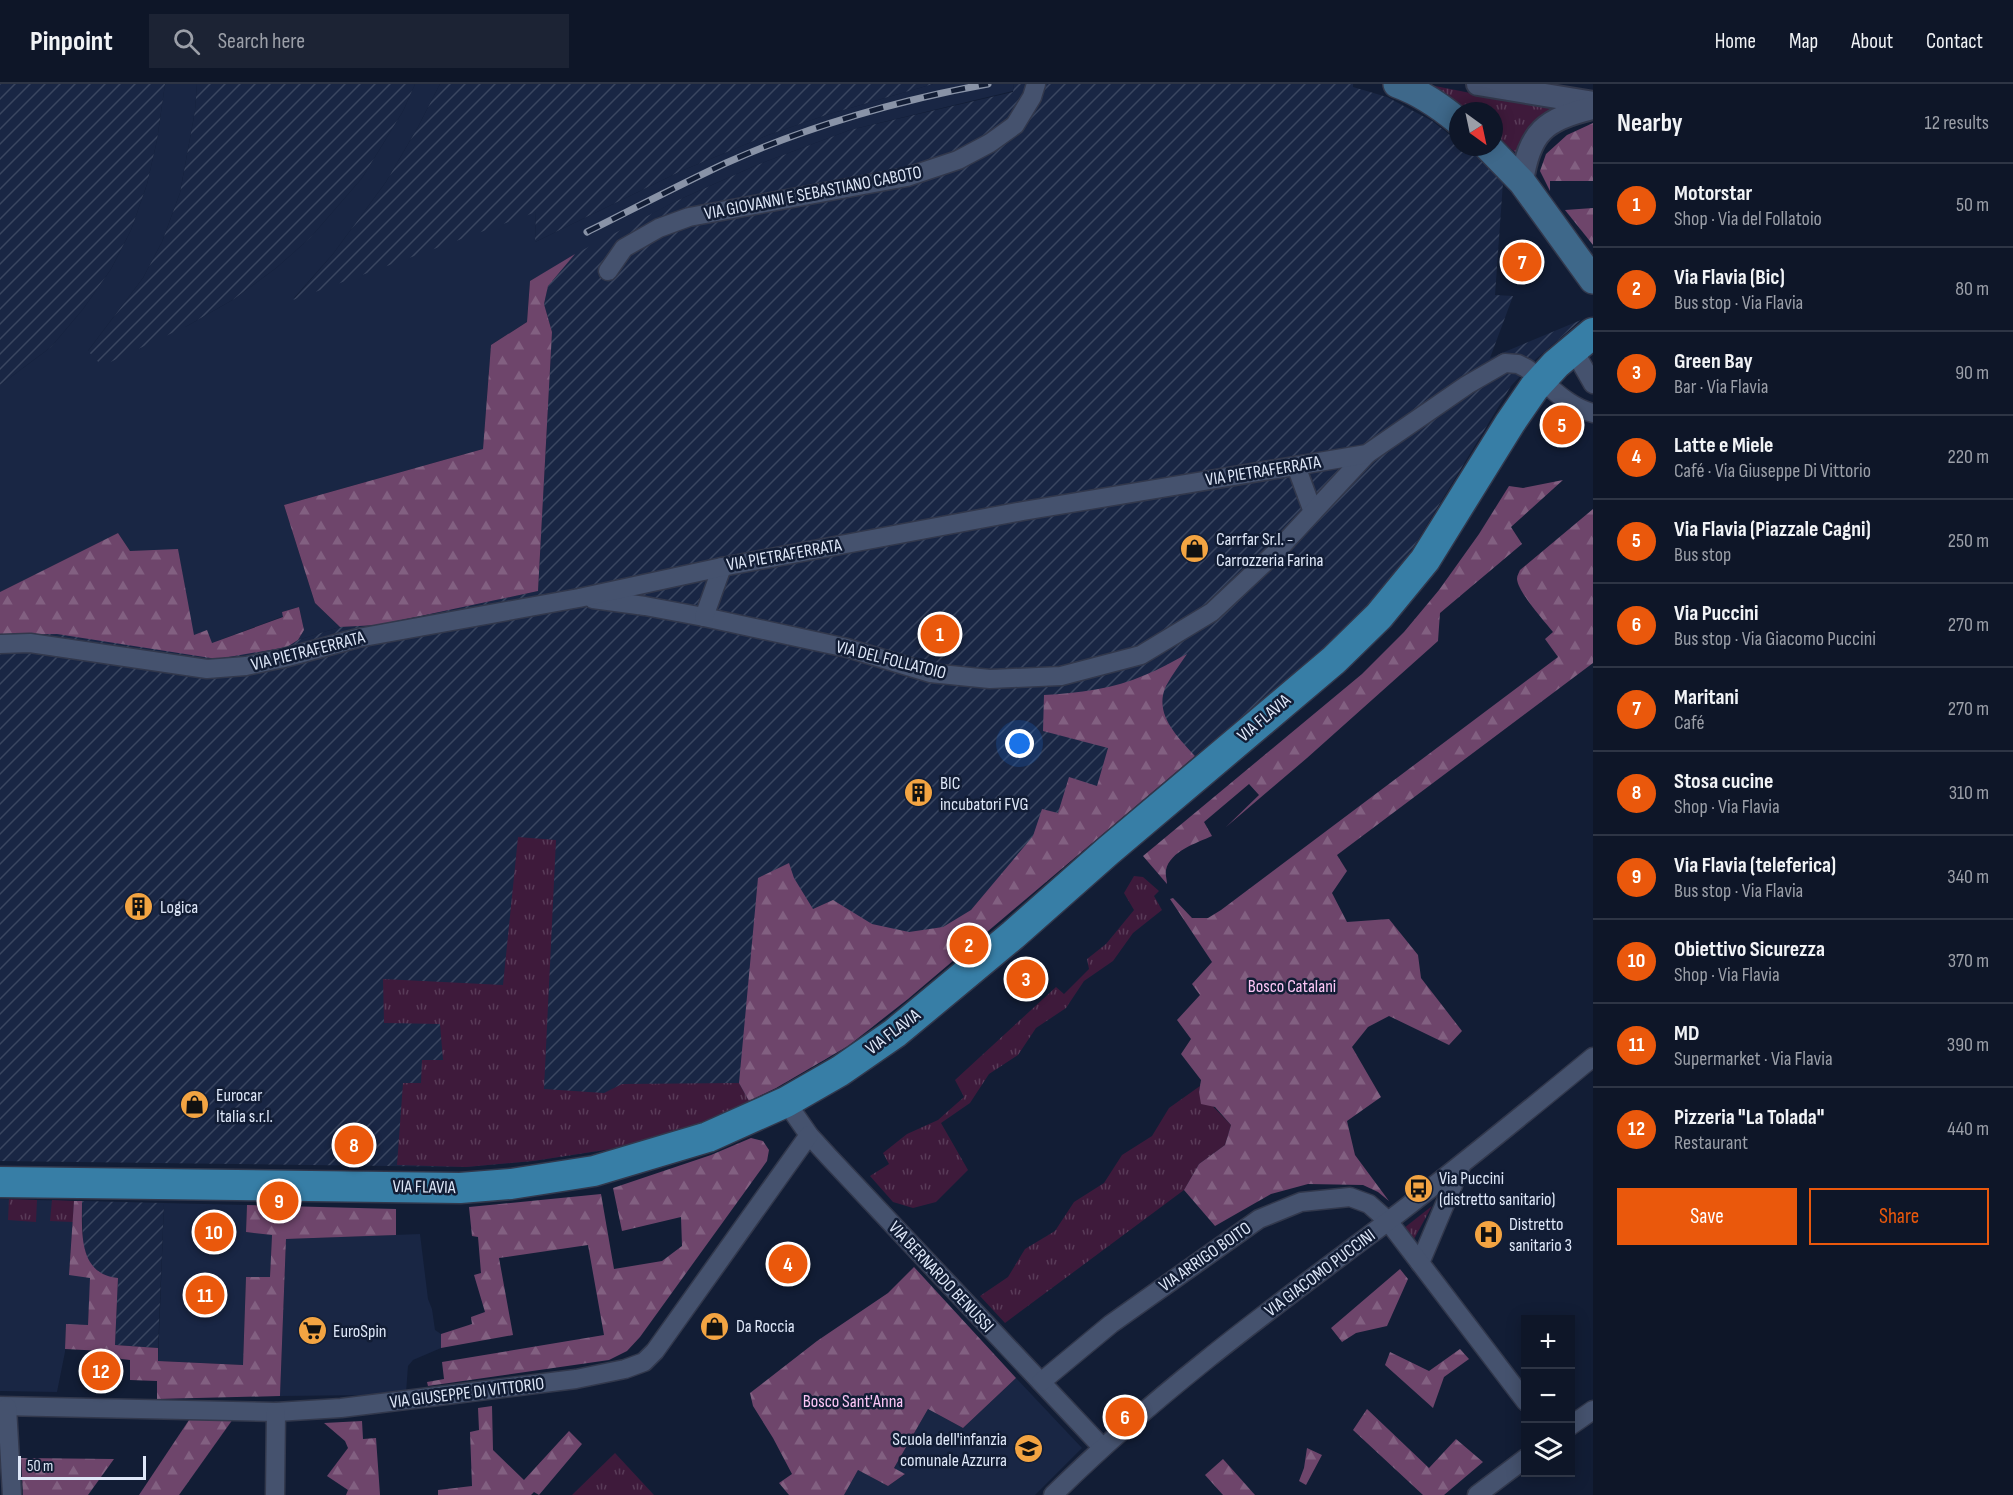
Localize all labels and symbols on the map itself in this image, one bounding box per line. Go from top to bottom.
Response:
north arrow [1449,102,1503,156]
street label: VIA GIOVANNI E SEBASTIANO CABOTO [703,162,923,224]
pin: 7 [1502,240,1541,285]
pin: 5 [1542,402,1582,448]
street label: VIA PIETRAFERRATA [1204,451,1322,490]
place label: Carrfar Sr.l. - Carrozzeria Farina [1216,529,1324,571]
shop icon: Carrfar Sr.l. - Carrozzeria Farina [1179,533,1211,565]
street label: VIA PIETRAFERRATA [725,535,843,575]
pin: 1 [920,612,960,656]
street label: VIA PIETRAFERRATA [249,627,367,675]
street label: VIA DEL FOLLATOIO [834,636,948,684]
street label: VIA FLAVIA [1233,690,1295,746]
your location [1005,729,1034,758]
place label: BIC incubatori FVG [940,773,1029,815]
building icon: BIC incubatori FVG [903,777,935,809]
building icon: Logica [123,891,155,923]
place label: Logica [160,897,198,918]
pin: 2 [950,922,988,968]
pin: 3 [1006,956,1046,1002]
park label: Bosco Catalani [1248,976,1336,997]
street label: VIA FLAVIA [862,1005,925,1059]
place label: Eurocar Italia s.r.l. [216,1085,273,1127]
shop icon: Eurocar Italia s.r.l. [179,1089,211,1121]
pin: 8 [334,1122,374,1168]
place label: Via Puccini (distretto sanitario) [1439,1168,1556,1210]
bus stop icon: Via Puccini (distretto sanitario) [1402,1172,1434,1204]
street label: VIA FLAVIA [392,1176,456,1198]
pin: 9 [260,1178,298,1224]
pin: 10 [194,1210,234,1254]
place label: Distretto sanitario 3 [1509,1214,1572,1256]
street label: VIA BERNARDO BENUSSI [884,1217,998,1337]
street label: VIA ARRIGO BOITO [1155,1218,1255,1296]
hospital icon: Distretto sanitario 3 [1472,1218,1504,1250]
street label: VIA GIACOMO PUCCINI [1261,1225,1379,1321]
pin: 4 [768,1242,808,1286]
pin: 11 [186,1272,224,1318]
shop icon: Da Roccia [699,1310,731,1342]
supermarket icon: EuroSpin [296,1315,328,1347]
place label: Da Roccia [736,1316,795,1337]
place label: EuroSpin [333,1321,387,1342]
pin: 12 [82,1348,120,1394]
street label: VIA GIUSEPPE DI VITTORIO [388,1373,546,1413]
park label: Bosco Sant'Anna [803,1391,903,1412]
pin: 6 [1106,1394,1144,1440]
place label: Scuola dell'infanzia comunale Azzurra [892,1429,1007,1471]
school or university icon: Scuola dell'infanzia comunale Azzurra [1012,1433,1044,1465]
scale bar [18,1453,146,1480]

